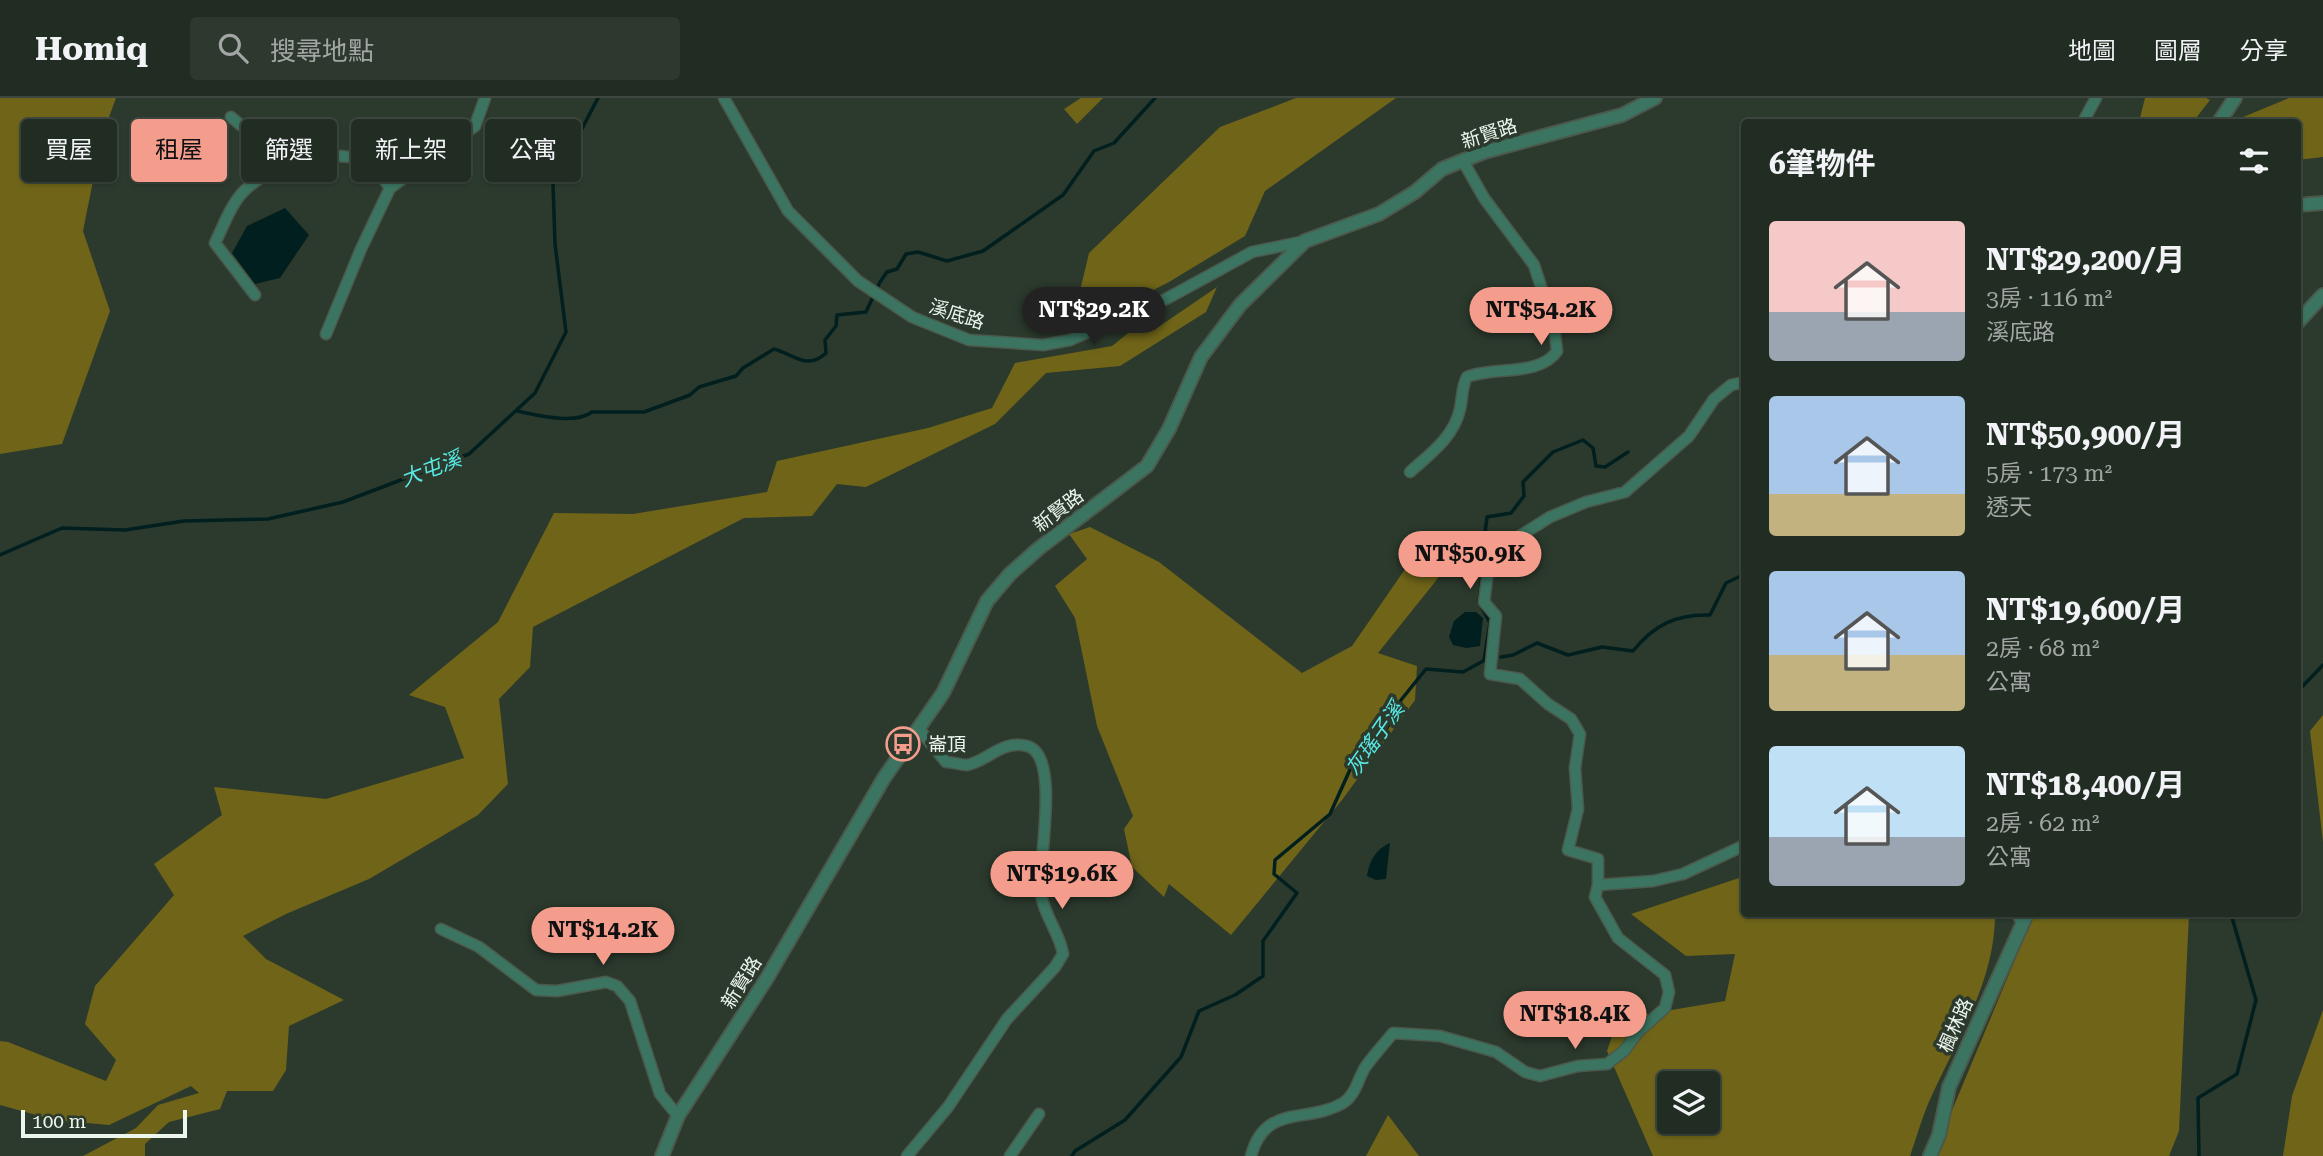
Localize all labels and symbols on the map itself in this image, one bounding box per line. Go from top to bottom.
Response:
street label: 新賢路 [1458,114,1520,153]
pin: NT$29.2K [1022,288,1166,347]
pin: NT$54.2K [1469,288,1613,347]
street label: 溪底路 [926,295,988,334]
water label: 大屯溪 [397,445,468,491]
street label: 新賢路 [1029,484,1088,537]
pin: NT$50.9K [1398,532,1542,591]
water label: 灰瑤子溪 [1341,695,1411,780]
bus stop icon: 崙頂 [884,725,922,763]
place label: 崙頂 [928,733,966,756]
pin: NT$19.6K [990,852,1134,911]
pin: NT$14.2K [531,908,675,967]
street label: 新賢路 [717,952,766,1013]
pin: NT$18.4K [1503,992,1647,1051]
street label: 楓林路 [1933,994,1978,1056]
scale bar [21,1107,187,1139]

